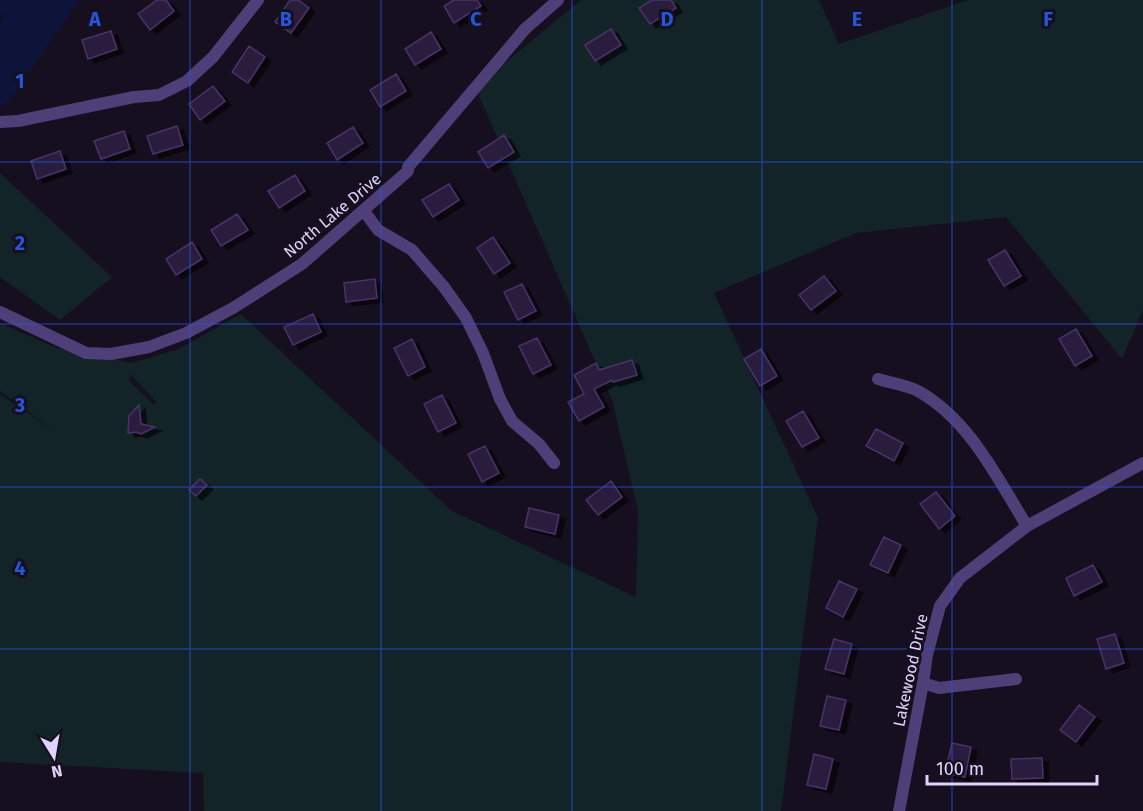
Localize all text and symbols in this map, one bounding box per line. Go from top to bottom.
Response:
text: A [88,7,102,31]
text: B [280,7,292,31]
text: C [470,7,482,31]
text: D [660,7,674,31]
text: E [852,7,862,31]
text: F [1043,7,1053,31]
text: 1 [15,69,25,93]
street label: North Lake Drive [280,169,385,262]
text: 2 [15,231,25,255]
text: 3 [14,393,25,417]
text: 4 [14,556,26,580]
street label: Lakewood Drive [889,612,932,728]
north arrow [24,727,84,787]
scale bar [927,748,1096,786]
text: 100 m [936,758,984,780]
text: N [50,761,64,782]

